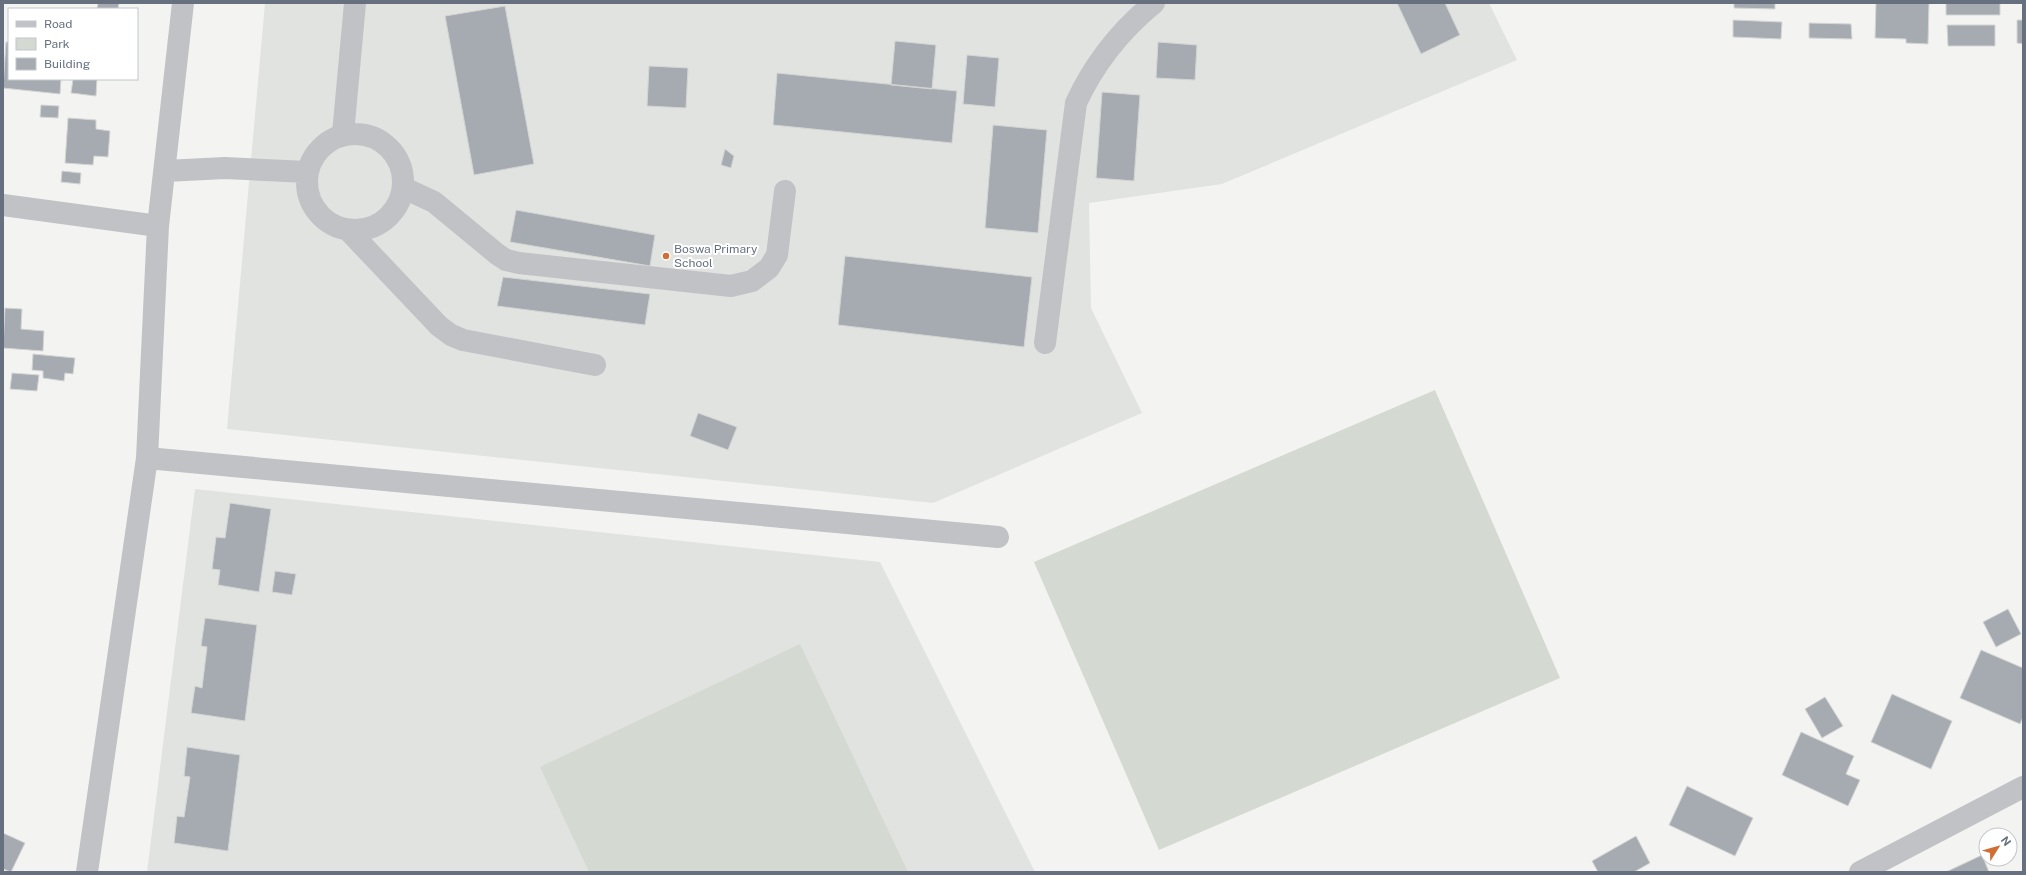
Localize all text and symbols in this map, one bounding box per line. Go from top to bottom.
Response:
legend [8,8,138,80]
text: Road [44,17,72,31]
text: Park [44,37,70,51]
text: Building [44,57,90,71]
place label: Boswa Primary School [674,242,758,270]
marker: Boswa Primary School [661,251,671,261]
north arrow [1978,827,2018,867]
text: N [1999,834,2013,848]

